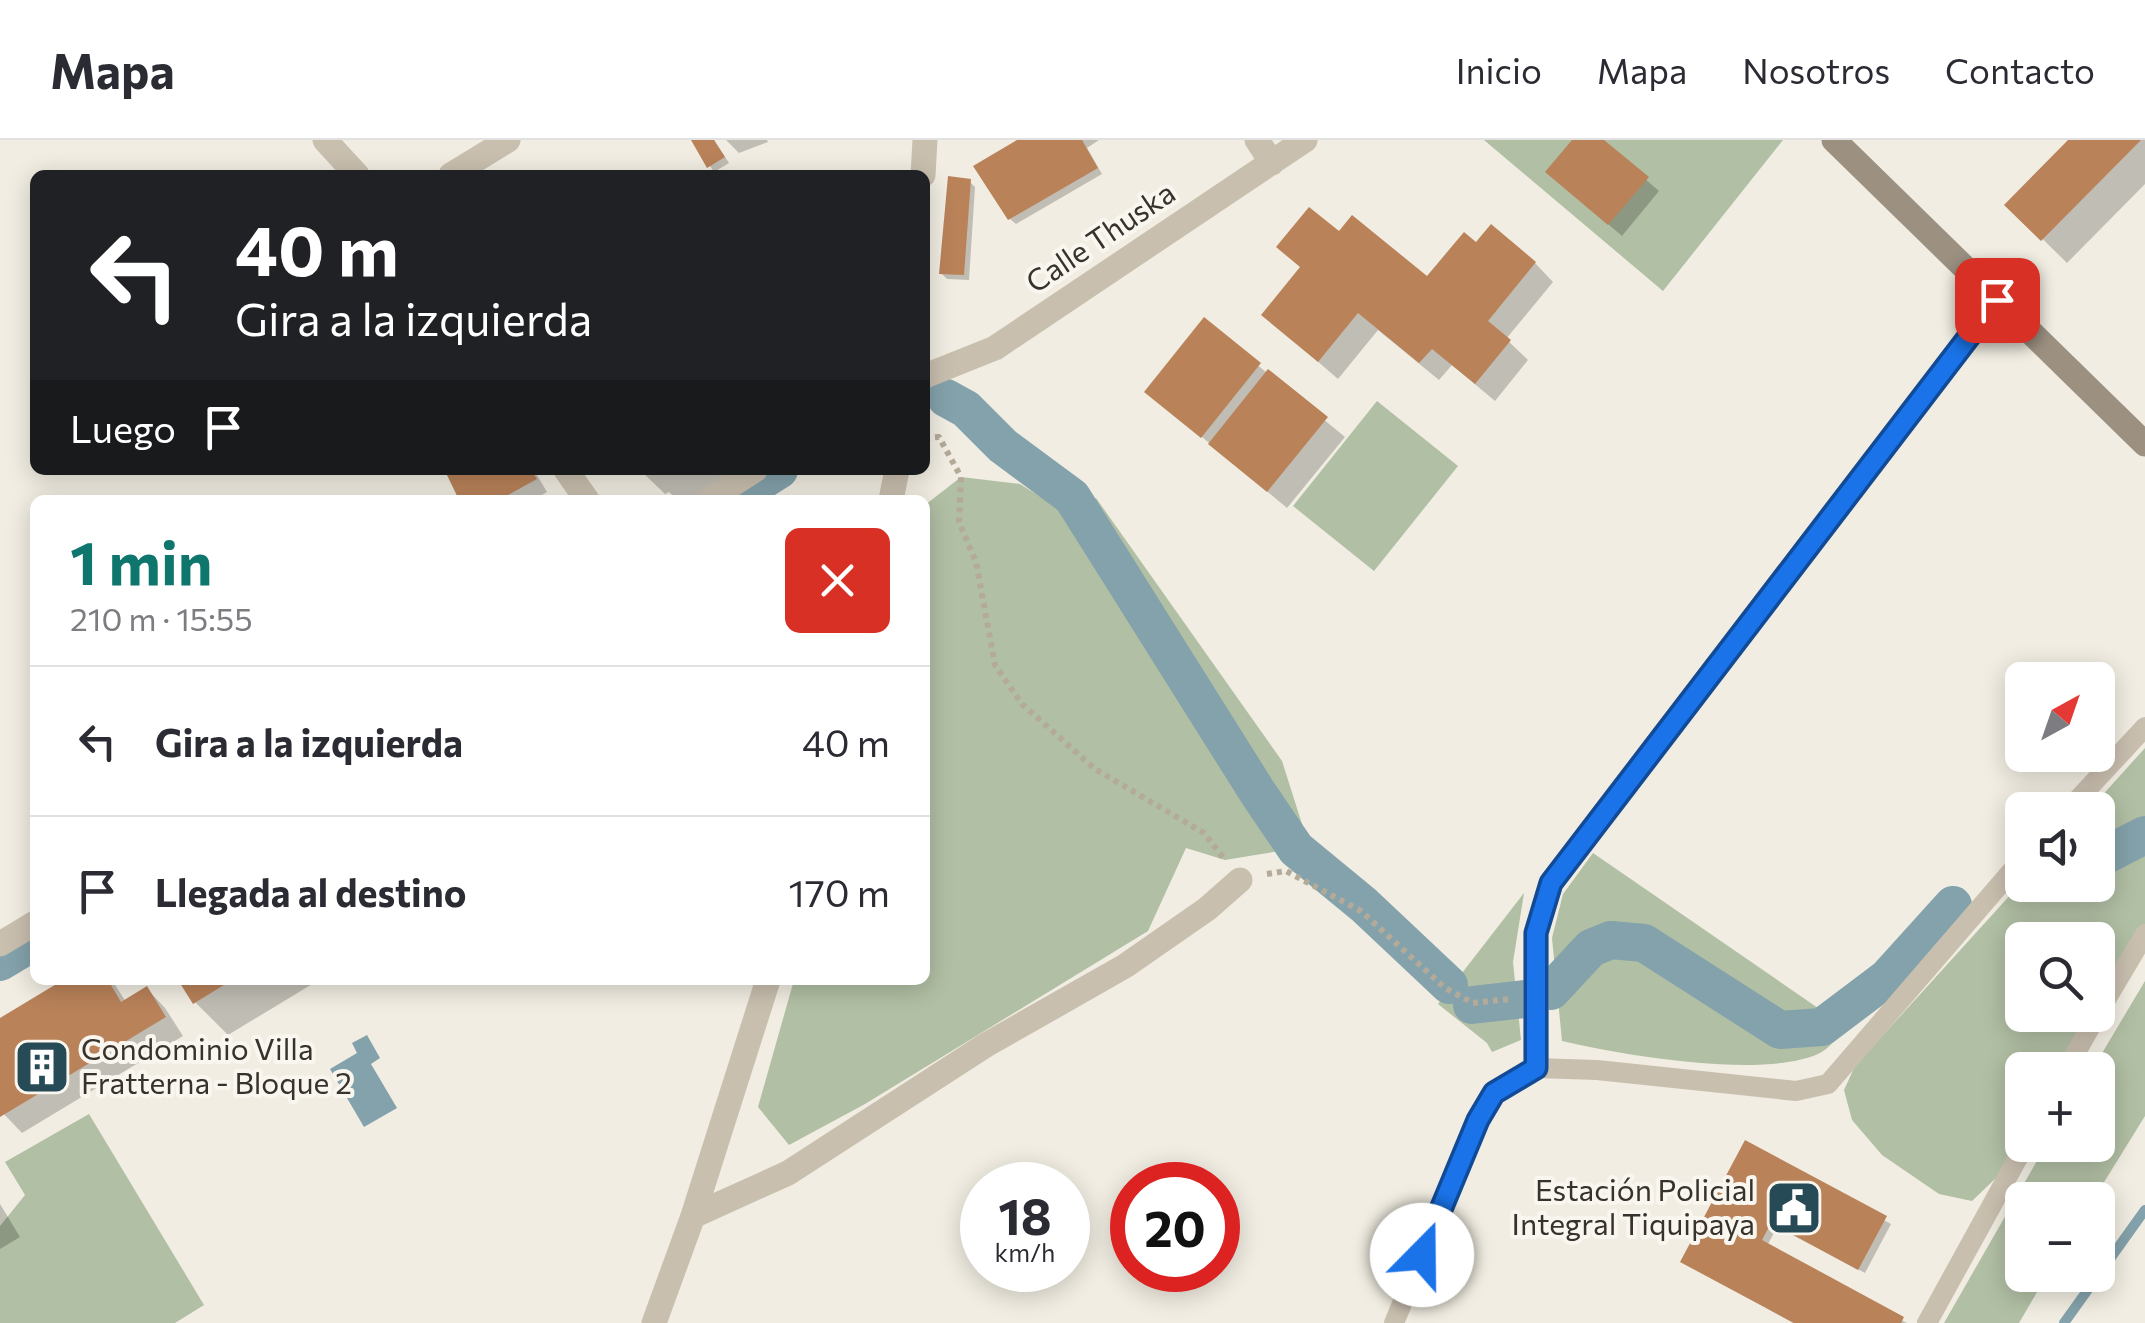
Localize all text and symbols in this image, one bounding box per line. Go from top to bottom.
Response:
text: Mapa [50,40,175,99]
text: Inicio [1456,48,1542,91]
text: Mapa [1597,48,1687,91]
text: Nosotros [1742,48,1890,91]
text: Contacto [1945,48,2095,91]
street label: Calle Thuska [1018,173,1181,299]
text: 40 m [235,205,399,290]
icon: left [70,210,200,340]
pin [1955,258,2040,343]
icon: arrive [1970,273,2025,328]
text: Gira a la izquierda [235,290,592,345]
icon: arrive [196,400,251,455]
text: Luego [70,404,176,451]
text: 1 min [70,524,212,597]
button: close [785,528,890,633]
text: 210 m · 15:55 [70,598,253,638]
north arrow [2005,662,2115,772]
map controls [2005,662,2115,1292]
icon: left [70,714,125,769]
text: Gira a la izquierda [155,718,463,765]
text: 40 m [802,718,890,765]
button: sound [2005,792,2115,902]
icon: arrive [70,864,125,919]
text: Llegada al destino [155,868,466,915]
text: 170 m [789,868,890,915]
button: search [2005,922,2115,1032]
place label: Condominio Villa Fratterna - Bloque 2 [81,1029,352,1100]
building icon: Condominio Villa Fratterna - Bloque 2 [12,1037,72,1097]
button: + [2005,1052,2115,1162]
speed limit sign: 20 [1110,1162,1240,1292]
place label: Estación Policial Integral Tiquipaya [1512,1170,1755,1241]
public building icon: Estación Policial Integral Tiquipaya [1764,1178,1824,1238]
button: − [2005,1182,2115,1292]
text: 18 [998,1184,1052,1245]
position arrow [1370,1203,1474,1307]
text: km/h [995,1237,1055,1267]

